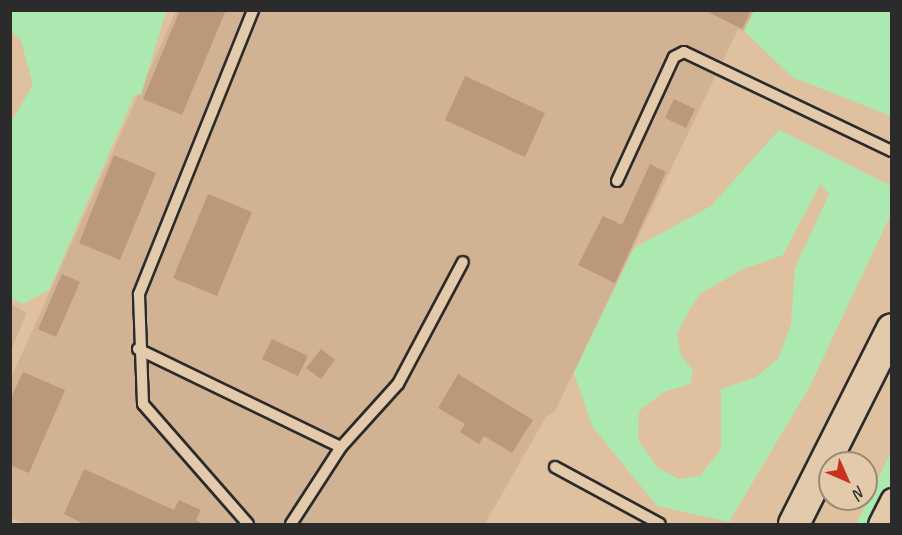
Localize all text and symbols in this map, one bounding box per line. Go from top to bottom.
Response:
north arrow [818,451,878,511]
text: N [849,482,870,503]

